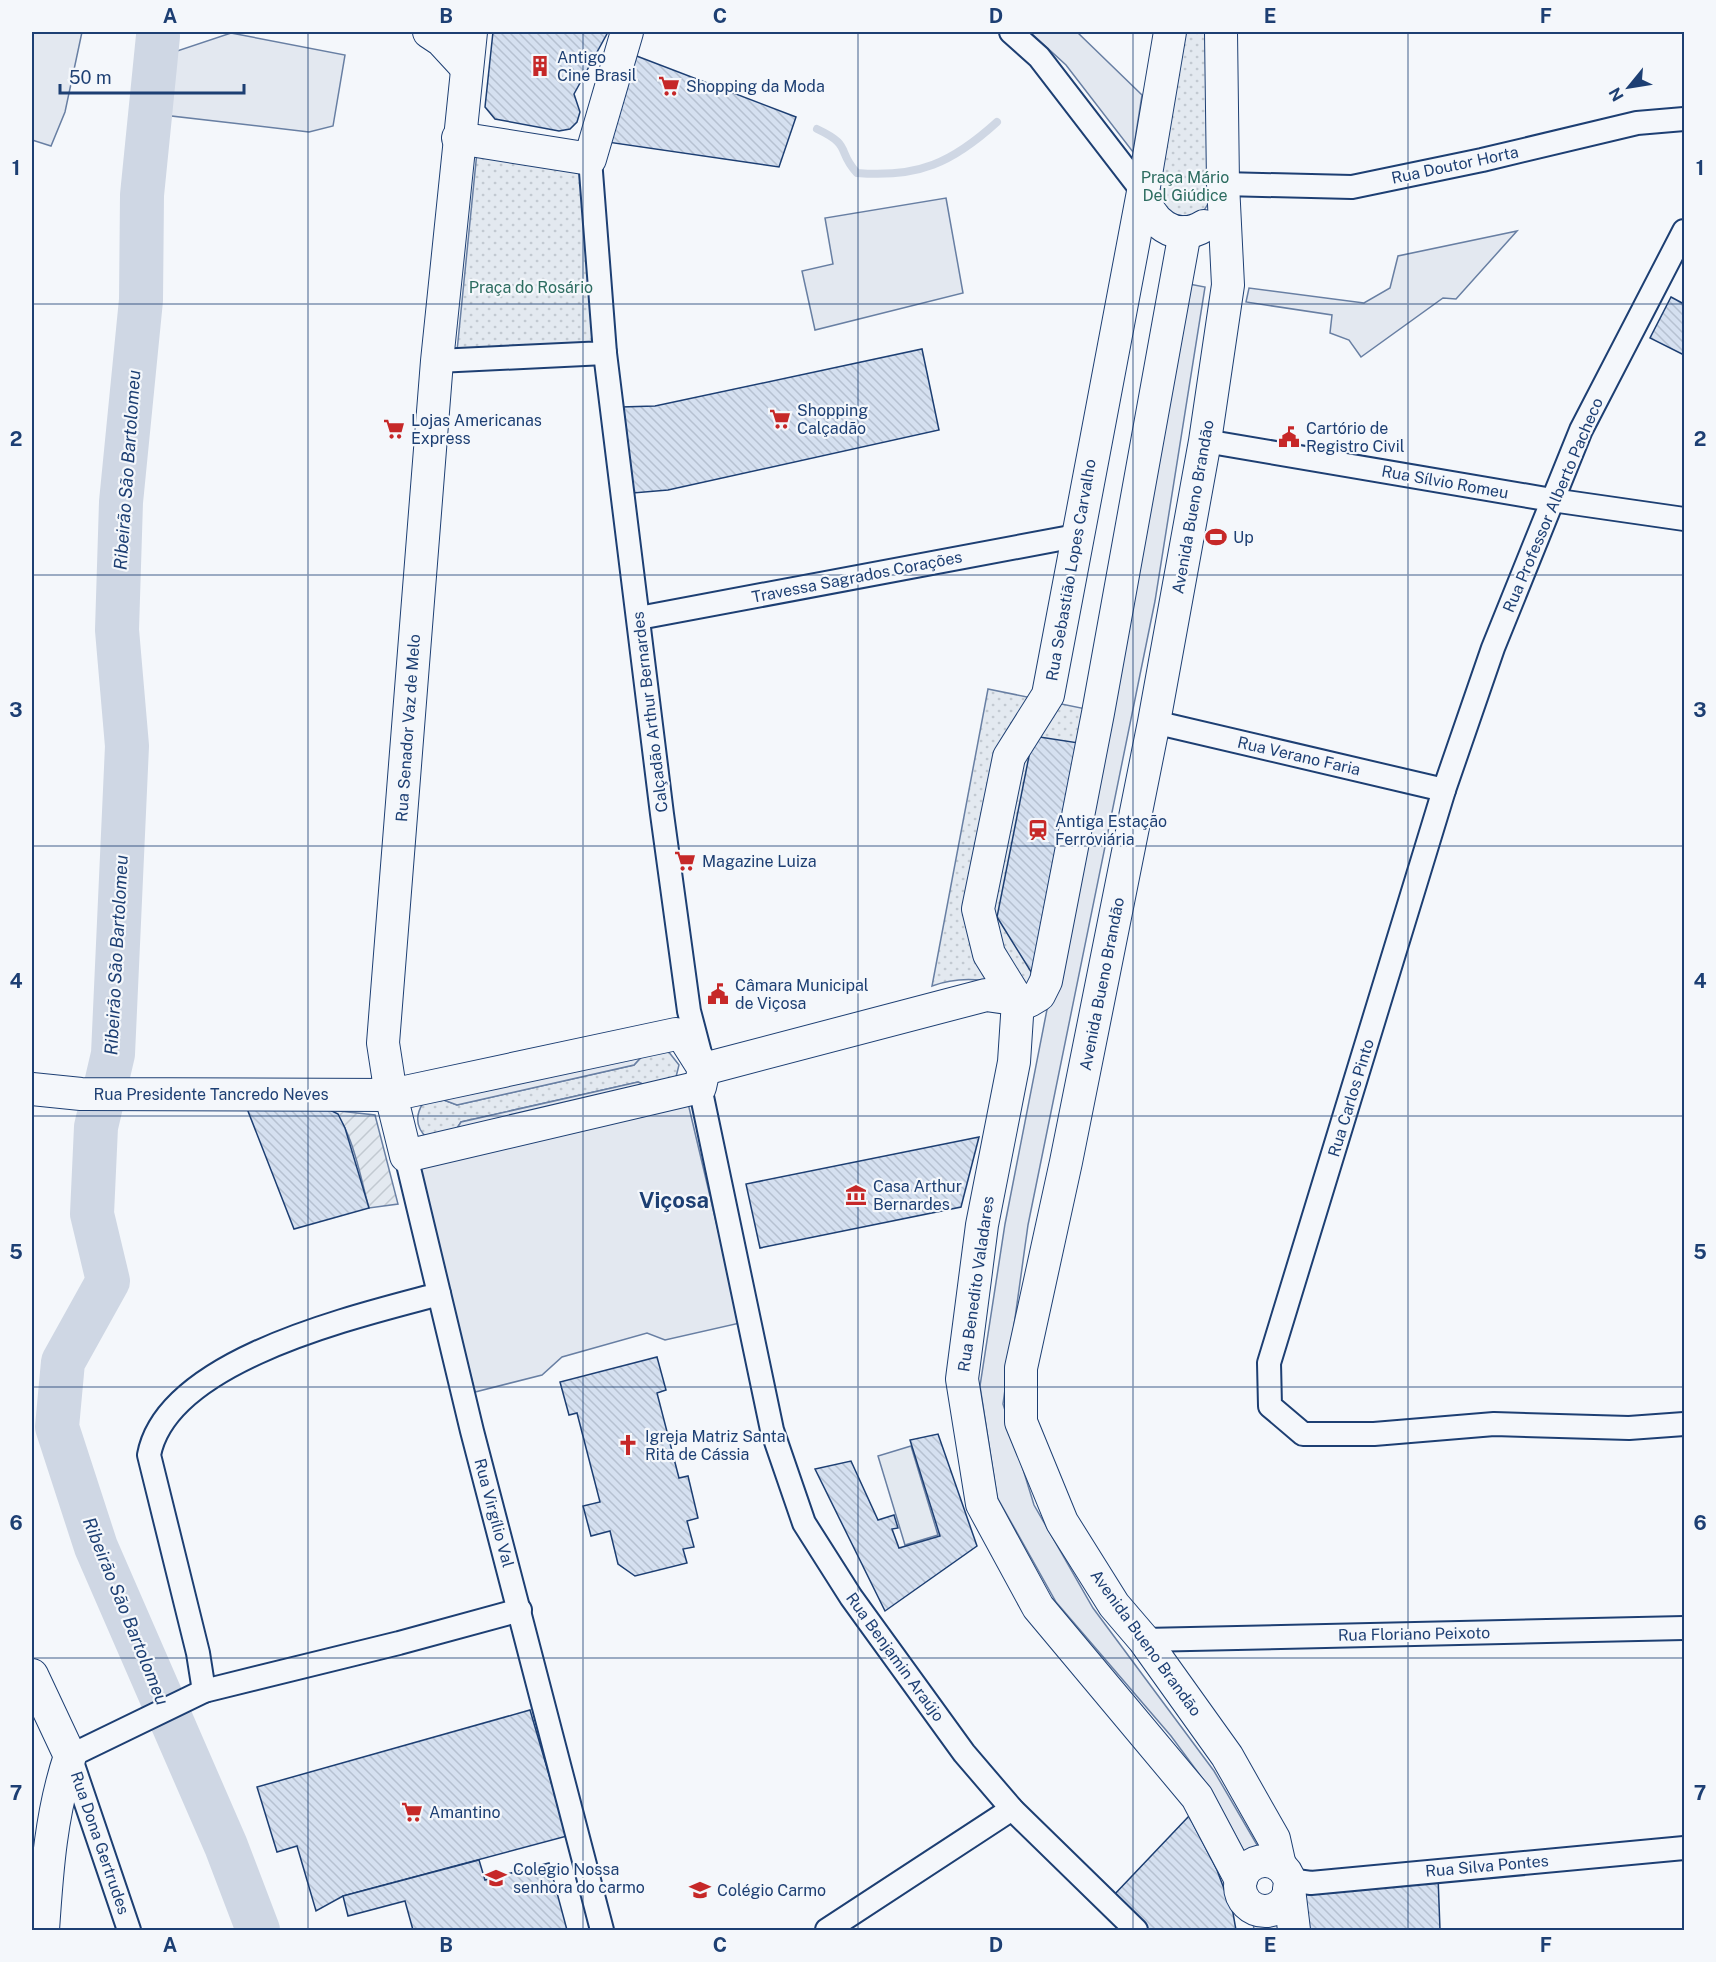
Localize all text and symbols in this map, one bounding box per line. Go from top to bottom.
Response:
text: A [163,4,177,28]
text: B [439,4,453,28]
text: C [713,4,727,28]
text: D [989,4,1003,28]
text: E [1264,4,1276,28]
text: F [1540,4,1552,28]
place label: Antigo Cine Brasil [557,48,637,85]
building icon: Antigo Cine Brasil [528,54,552,78]
scale bar [60,57,244,95]
north arrow [1599,57,1659,117]
text: 50 m [69,67,112,88]
supermarket icon: Shopping da Moda [657,74,681,98]
place label: Shopping da Moda [686,77,825,96]
text: N [1605,84,1628,104]
street label: Rua Doutor Horta [1390,142,1520,188]
text: 1 [12,156,20,180]
text: 1 [1696,156,1704,180]
park label: Praça Mário Del Giúdice [1141,168,1229,205]
park label: Praça do Rosário [469,278,593,297]
water label: Ribeirão São Bartolomeu [110,369,144,571]
street label: Rua Professor Alberto Pacheco [1499,395,1607,615]
place label: Shopping Calçadão [797,401,868,438]
supermarket icon: Shopping Calçadão [768,407,792,431]
place label: Lojas Americanas Express [411,411,542,448]
supermarket icon: Lojas Americanas Express [382,417,406,441]
street label: Avenida Bueno Brandão [1168,419,1218,595]
place label: Cartório de Registro Civil [1306,419,1405,456]
public building icon: Cartório de Registro Civil [1277,425,1301,449]
text: 2 [10,427,22,451]
text: 2 [1694,427,1706,451]
street label: Rua Sebastião Lopes Carvalho [1042,458,1100,682]
street label: Rua Sílvio Romeu [1380,461,1510,503]
sports icon: Up [1204,525,1228,549]
place label: Up [1233,528,1254,547]
street label: Travessa Sagrados Corações [750,547,964,607]
street label: Calçadão Arthur Bernardes [628,611,672,813]
street label: Rua Senador Vaz de Melo [392,633,424,823]
text: 3 [9,698,23,722]
text: 3 [1693,698,1707,722]
street label: Rua Verano Faria [1236,733,1362,779]
place label: Antiga Estação Ferroviária [1055,812,1167,849]
station icon: Antiga Estação Ferroviária [1026,818,1050,842]
supermarket icon: Magazine Luiza [673,849,697,873]
place label: Magazine Luiza [702,852,817,871]
water label: Ribeirão São Bartolomeu [100,854,132,1056]
street label: Avenida Bueno Brandão [1076,896,1128,1072]
text: 4 [9,969,23,993]
text: 4 [1693,969,1707,993]
place label: Câmara Municipal de Viçosa [735,976,869,1013]
public building icon: Câmara Municipal de Viçosa [706,982,730,1006]
street label: Rua Carlos Pinto [1324,1037,1378,1159]
street label: Rua Presidente Tancredo Neves [93,1085,329,1104]
place label: Casa Arthur Bernardes [873,1177,962,1214]
museum icon: Casa Arthur Bernardes [844,1183,868,1207]
district label: Viçosa [639,1187,709,1213]
street label: Rua Benedito Valadares [954,1195,998,1373]
text: 5 [9,1240,23,1264]
text: 5 [1693,1240,1707,1264]
place label: Igreja Matriz Santa Rita de Cássia [645,1427,786,1464]
church icon: Igreja Matriz Santa Rita de Cássia [616,1433,640,1457]
street label: Rua Virgílio Val [470,1456,518,1570]
text: 6 [9,1511,23,1535]
text: 6 [1693,1511,1707,1535]
water label: Ribeirão São Bartolomeu [79,1514,173,1708]
street label: Avenida Bueno Brandão [1087,1566,1205,1720]
street label: Rua Benjamin Araújo [842,1589,948,1725]
street label: Rua Floriano Peixoto [1338,1623,1490,1645]
street label: Rua Dona Gertrudes [67,1769,133,1917]
text: 7 [10,1781,22,1805]
text: 7 [1694,1781,1706,1805]
supermarket icon: Amantino [400,1800,424,1824]
place label: Amantino [429,1803,500,1822]
street label: Rua Silva Pontes [1425,1851,1549,1881]
place label: Colegio Nossa senhora do carmo [513,1860,645,1897]
school or university icon: Colegio Nossa senhora do carmo [484,1866,508,1890]
school or university icon: Colégio Carmo [688,1878,712,1902]
place label: Colégio Carmo [717,1881,826,1900]
text: A [163,1933,177,1957]
text: B [439,1933,453,1957]
text: C [713,1933,727,1957]
text: D [989,1933,1003,1957]
text: E [1264,1933,1276,1957]
text: F [1540,1933,1552,1957]

